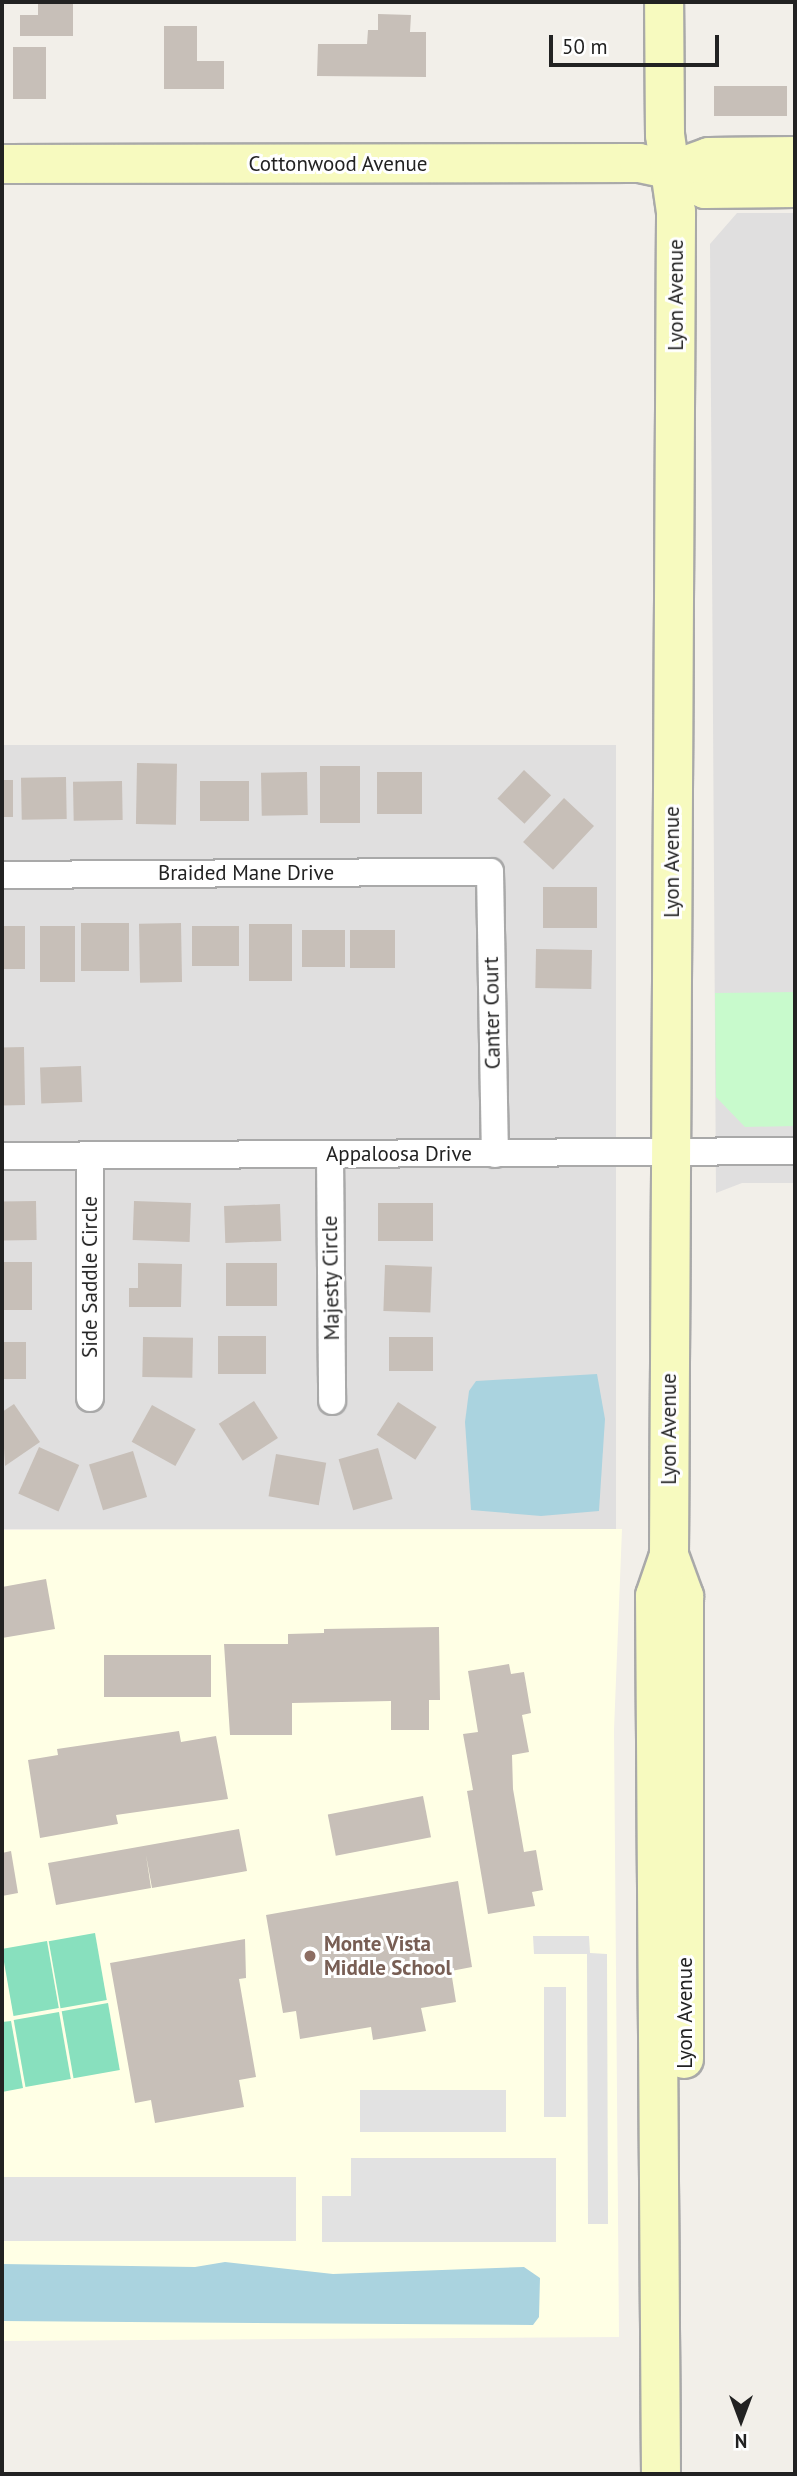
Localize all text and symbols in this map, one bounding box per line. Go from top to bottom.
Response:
scale bar [552,21,722,65]
text: 50 m [562,33,608,60]
street label: Cottonwood Avenue [248,151,428,177]
street label: Lyon Avenue [663,239,689,351]
street label: Lyon Avenue [659,806,685,918]
street label: Braided Mane Drive [158,860,334,886]
street label: Canter Court [478,957,506,1069]
street label: Appaloosa Drive [326,1141,472,1167]
street label: Side Saddle Circle [77,1196,103,1358]
street label: Majesty Circle [317,1215,345,1341]
street label: Lyon Avenue [656,1373,682,1485]
place label: Monte Vista Middle School [324,1931,452,1981]
marker: Monte Vista Middle School [302,1948,318,1964]
street label: Lyon Avenue [672,1957,698,2069]
north arrow [706,2385,776,2455]
text: N [735,2429,747,2453]

